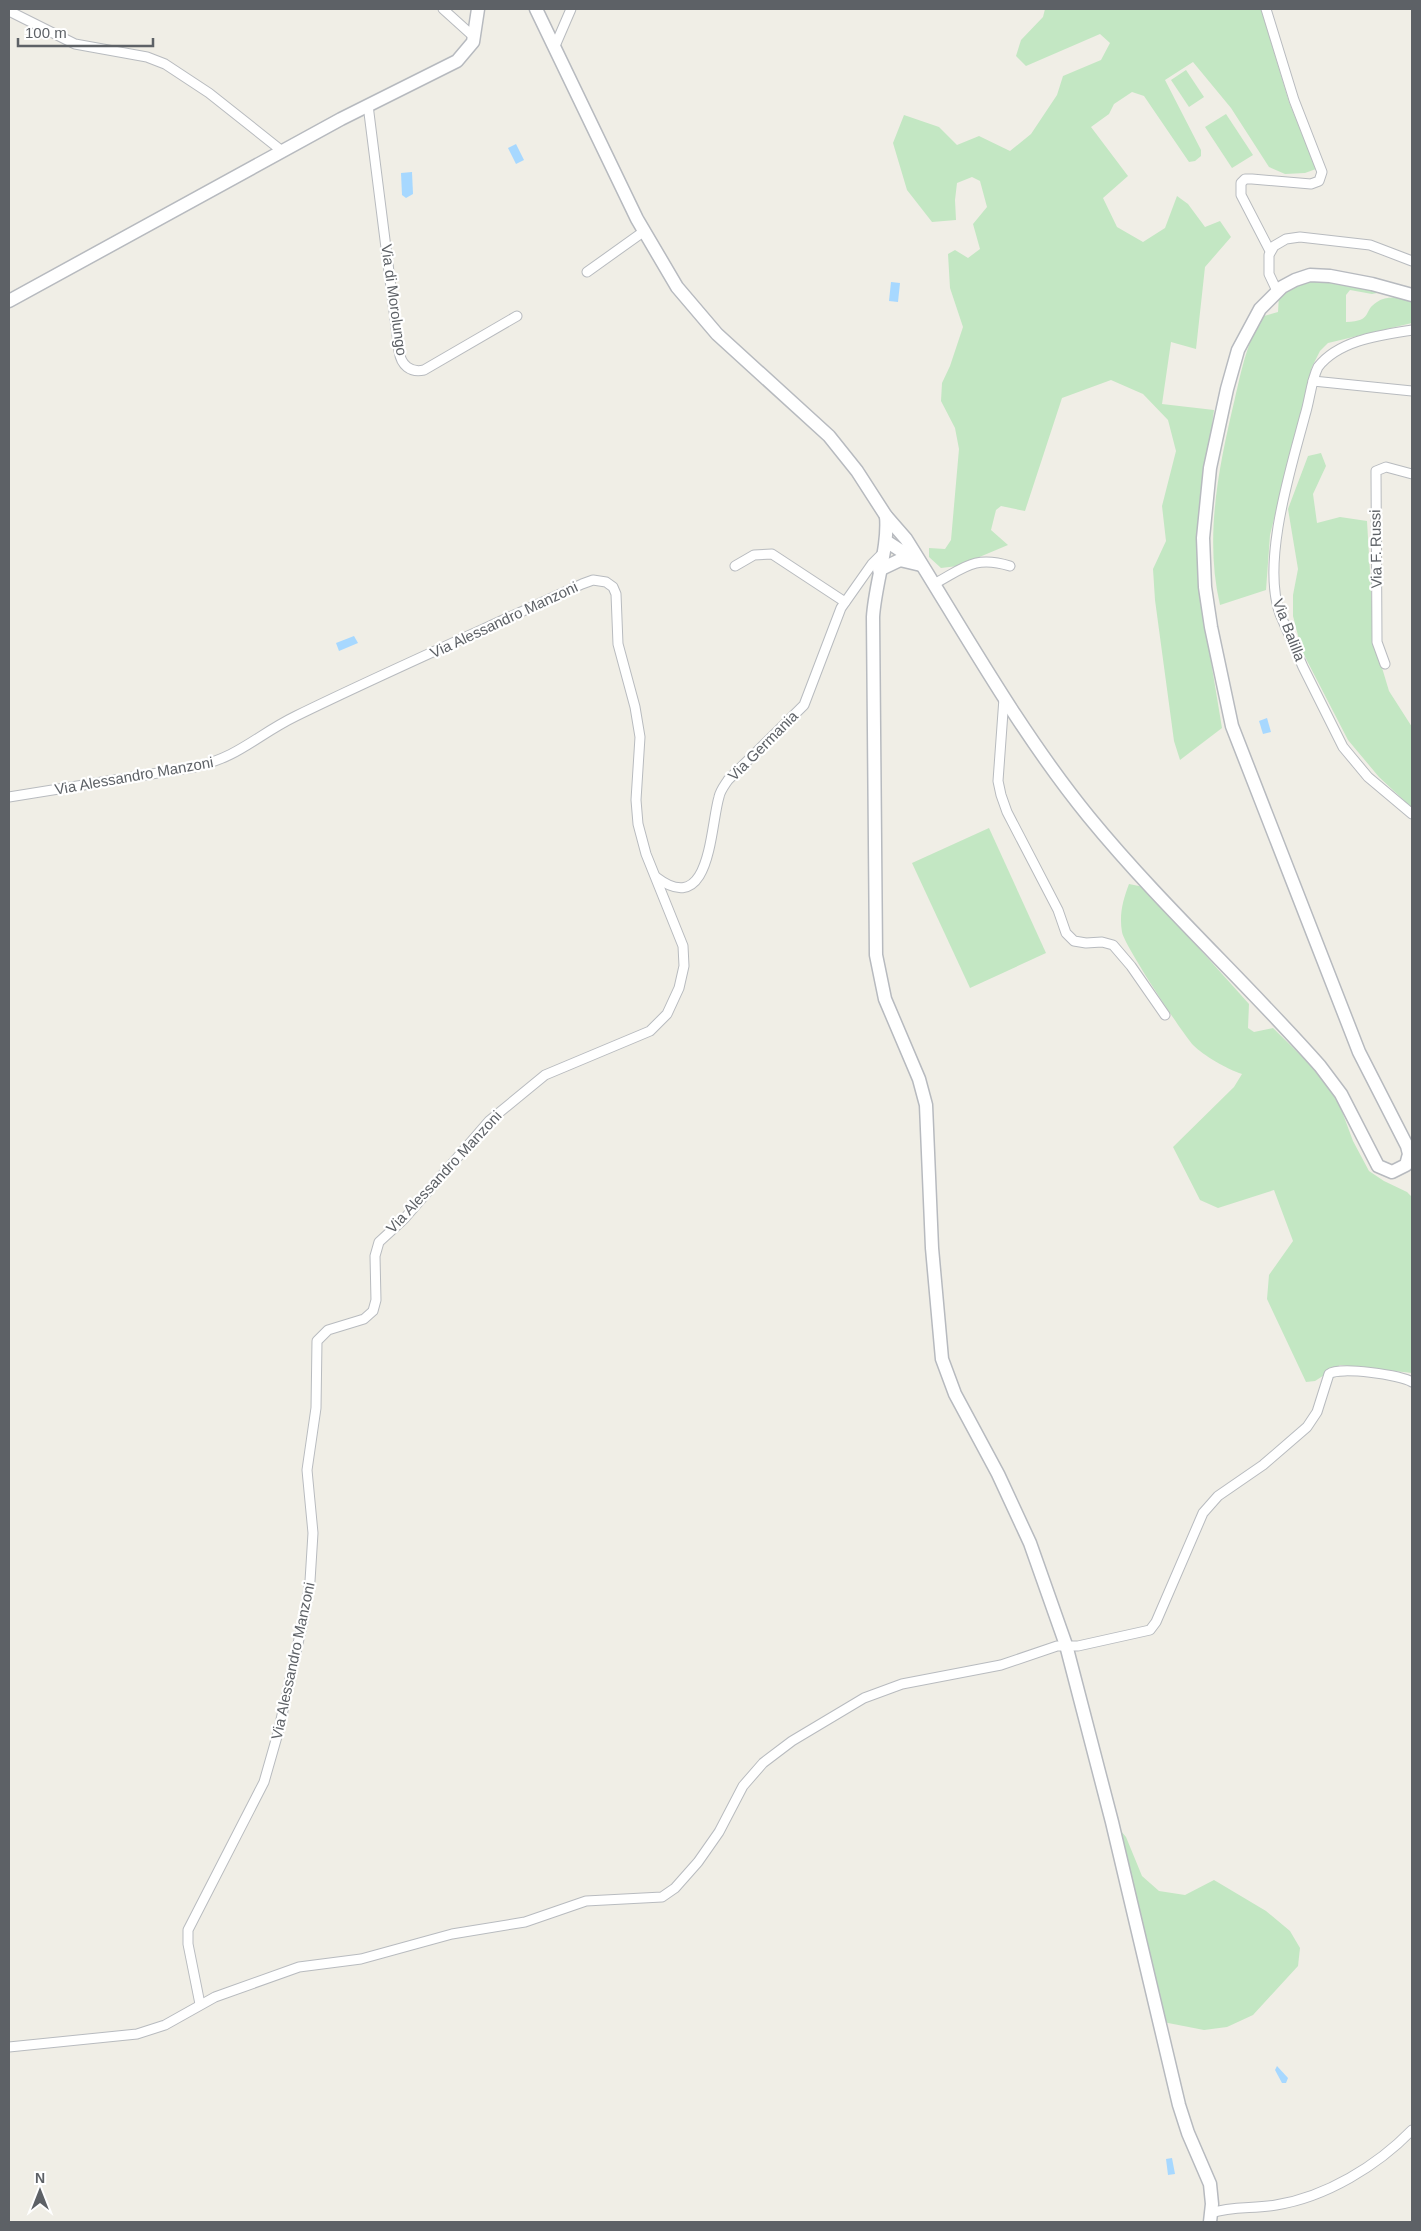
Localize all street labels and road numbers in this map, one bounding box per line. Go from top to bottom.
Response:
street label: Via di Morolungo [378,243,411,357]
street label: Via F. Russi [1366,509,1385,589]
street label: Via Alessandro Manzoni [427,578,580,661]
street label: Via Balilla [1270,596,1309,664]
street label: Via Germania [724,707,801,784]
street label: Via Alessandro Manzoni [53,753,215,798]
street label: Via Alessandro Manzoni [383,1107,505,1236]
street label: Via Alessandro Manzoni [267,1581,318,1741]

